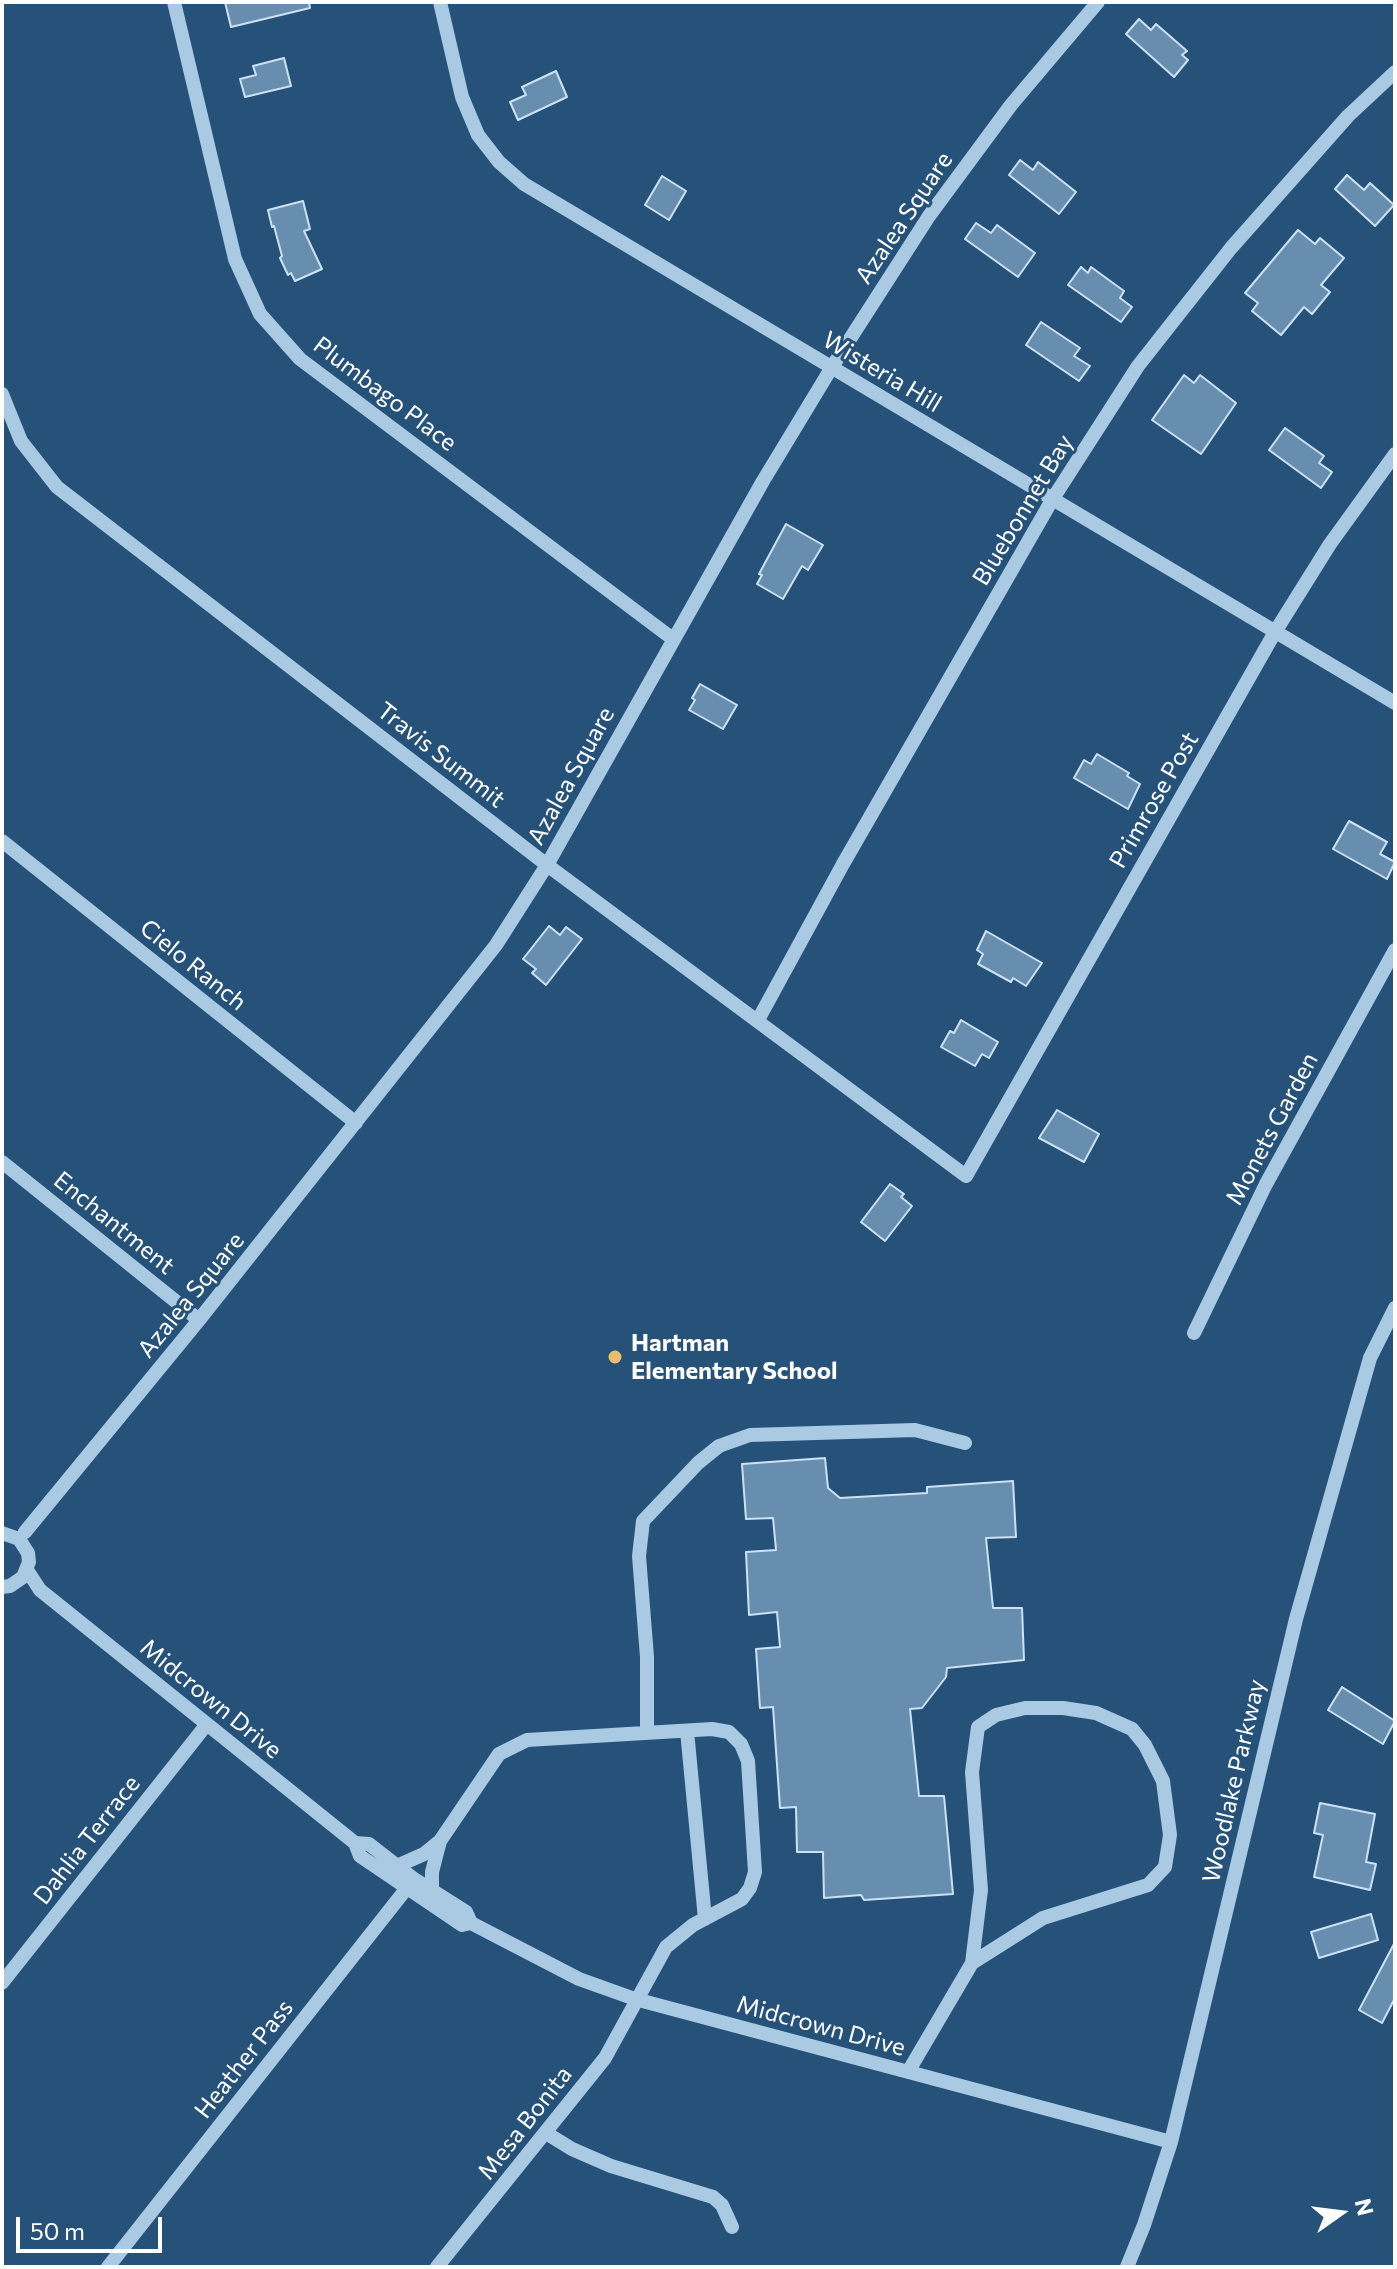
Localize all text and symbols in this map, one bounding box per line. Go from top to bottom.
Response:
street label: Azalea Square [849,147,959,289]
street label: Wisteria Hill [818,325,946,419]
street label: Plumbago Place [308,331,462,457]
street label: Bluebonnet Bay [967,429,1079,591]
street label: Travis Summit [371,696,511,814]
street label: Azalea Square [521,702,621,850]
street label: Primrose Post [1103,727,1205,873]
street label: Cielo Ranch [134,913,252,1017]
street label: Monets Garden [1220,1048,1324,1210]
street label: Enchantment [48,1166,180,1280]
street label: Azalea Square [132,1227,250,1363]
place label: Hartman Elementary School [631,1329,838,1385]
marker: Hartman Elementary School [606,1348,624,1366]
street label: Midcrown Drive [135,1633,287,1765]
street label: Woodlake Parkway [1197,1677,1271,1885]
street label: Dahlia Terrace [28,1770,146,1910]
street label: Midcrown Drive [733,1990,909,2062]
street label: Heather Pass [189,1994,299,2124]
street label: Mesa Bonita [472,2061,578,2185]
north arrow [1301,2173,1381,2253]
text: N [1350,2196,1380,2218]
scale bar [20,2201,166,2251]
text: 50 m [30,2216,85,2245]

